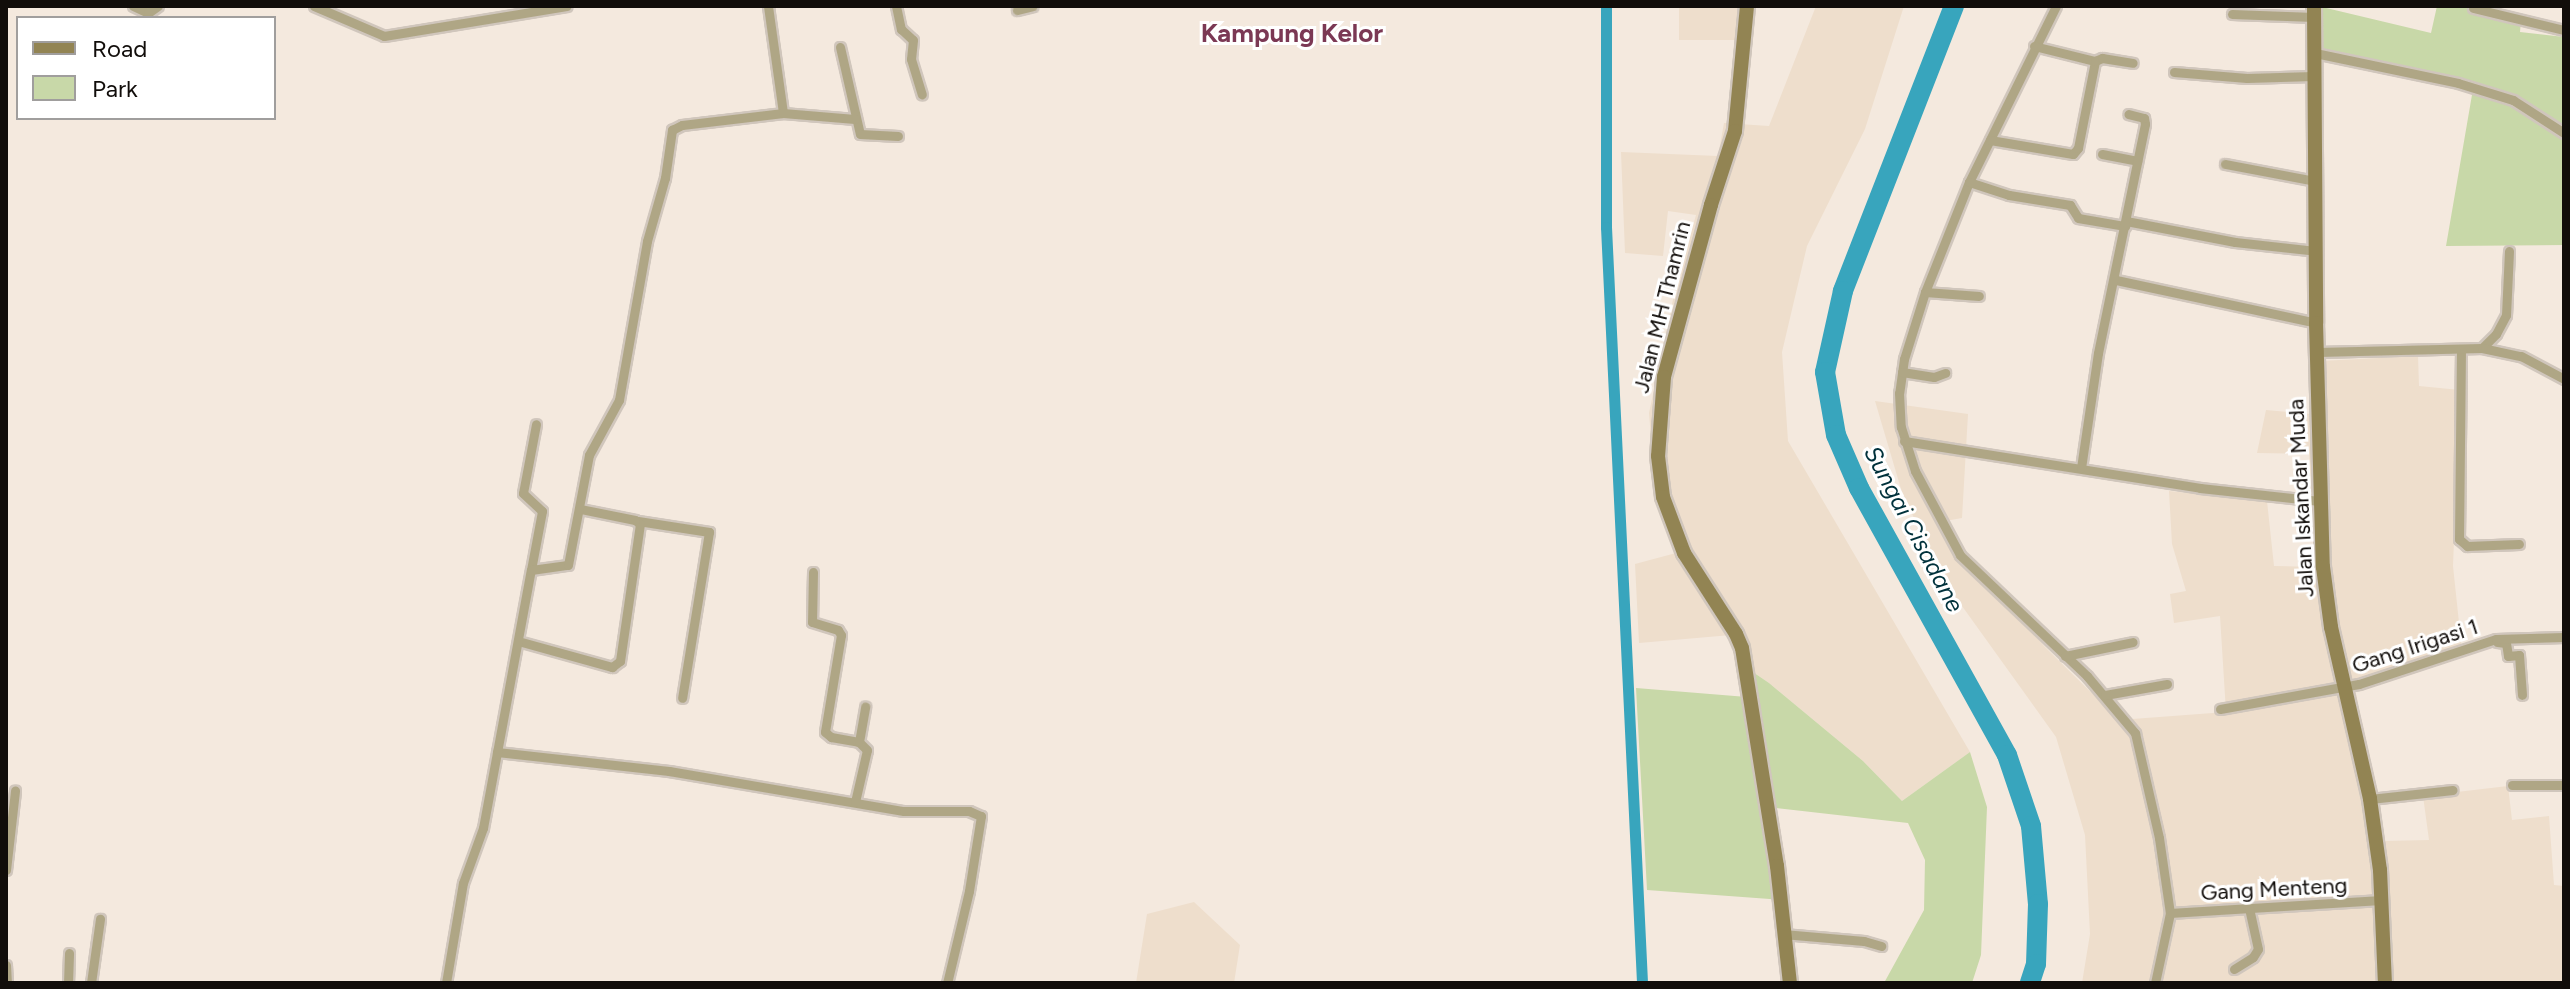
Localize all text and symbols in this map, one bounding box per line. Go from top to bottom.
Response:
legend [16,16,276,120]
district label: Kampung Kelor [1201,18,1383,50]
text: Road [92,34,147,63]
text: Park [92,74,138,103]
street label: Jalan MH Thamrin [1628,218,1696,396]
street label: Jalan Iskandar Muda [2283,398,2319,598]
water label: Sungai Cisadane [1858,441,1970,617]
street label: Gang Irigasi 1 [2349,613,2481,679]
street label: Gang Menteng [2200,872,2348,906]

